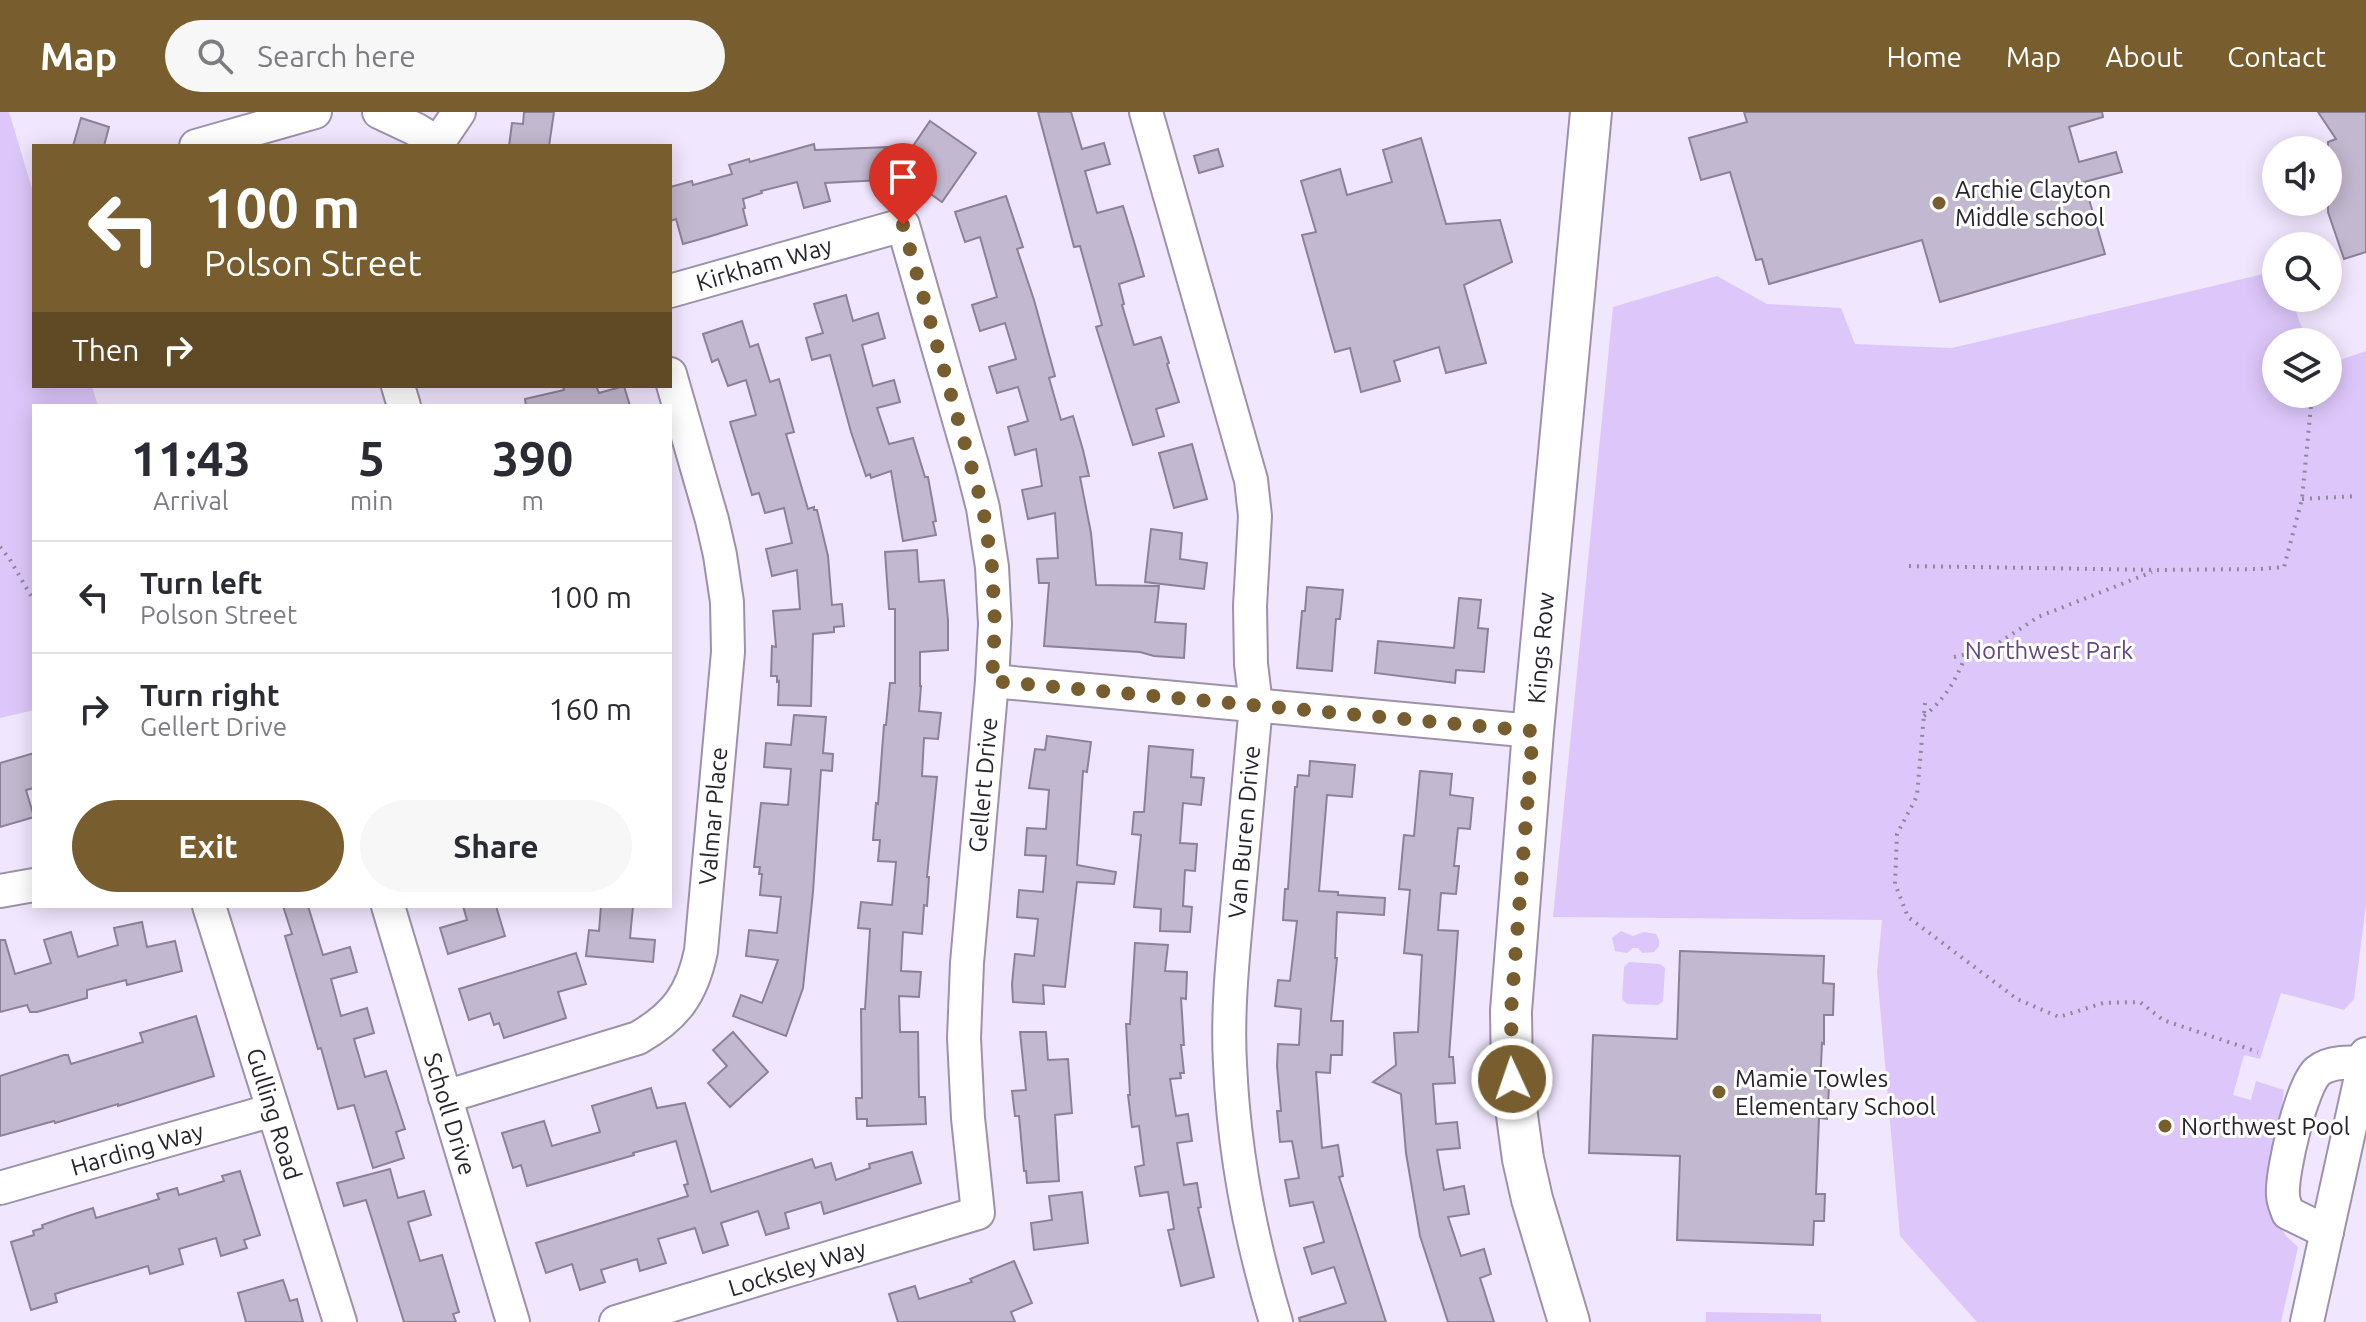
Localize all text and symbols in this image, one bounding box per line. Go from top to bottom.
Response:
search box [165,20,725,92]
icon: search [193,34,237,78]
text: Map [40,35,117,77]
text: Search here [257,39,416,73]
text: Home [1887,41,1962,72]
text: Map [2006,41,2061,72]
text: About [2105,41,2183,72]
text: Contact [2227,41,2326,72]
map controls [2262,136,2342,408]
button: sound [2262,136,2342,216]
pin [869,143,937,225]
icon: arrive [881,155,925,199]
icon: left [72,176,176,280]
text: 100 m [204,176,360,239]
place label: Archie Clayton Middle school [1955,176,2111,231]
marker: Archie Clayton Middle school [1930,194,1948,212]
street label: Kirkham Way [693,232,835,296]
button: search [2262,232,2342,312]
text: Polson Street [204,242,422,283]
icon: right [156,328,200,372]
button: layers [2262,328,2342,408]
text: Then [72,333,140,367]
text: 11:43 [131,431,251,485]
text: 5 [358,431,385,485]
text: 390 [492,431,573,485]
text: Arrival [153,486,229,515]
text: min [350,486,393,515]
text: m [521,486,544,515]
text: Turn left [140,566,262,600]
icon: left [72,575,116,619]
text: 100 m [548,580,632,614]
street label: Kings Row [1523,591,1559,705]
text: Polson Street [140,600,297,629]
park label: Northwest Park [1965,637,2133,664]
text: Turn right [140,678,280,712]
icon: right [72,687,116,731]
text: 160 m [548,692,632,726]
text: Gellert Drive [140,712,287,741]
street label: Gellert Drive [964,716,1002,854]
street label: Van Buren Drive [1223,744,1265,920]
street label: Valmar Place [694,746,732,886]
button: Exit [72,800,344,892]
button: Share [360,800,632,892]
position arrow [1470,1037,1554,1121]
street label: Gulling Road [241,1045,307,1183]
street label: Scholl Drive [419,1050,481,1178]
place label: Mamie Towles Elementary School [1735,1065,1936,1120]
marker: Mamie Towles Elementary School [1710,1083,1728,1101]
place label: Northwest Pool [2181,1113,2350,1140]
street label: Harding Way [68,1117,207,1181]
marker: Northwest Pool [2156,1117,2174,1135]
street label: Locksley Way [725,1234,869,1302]

